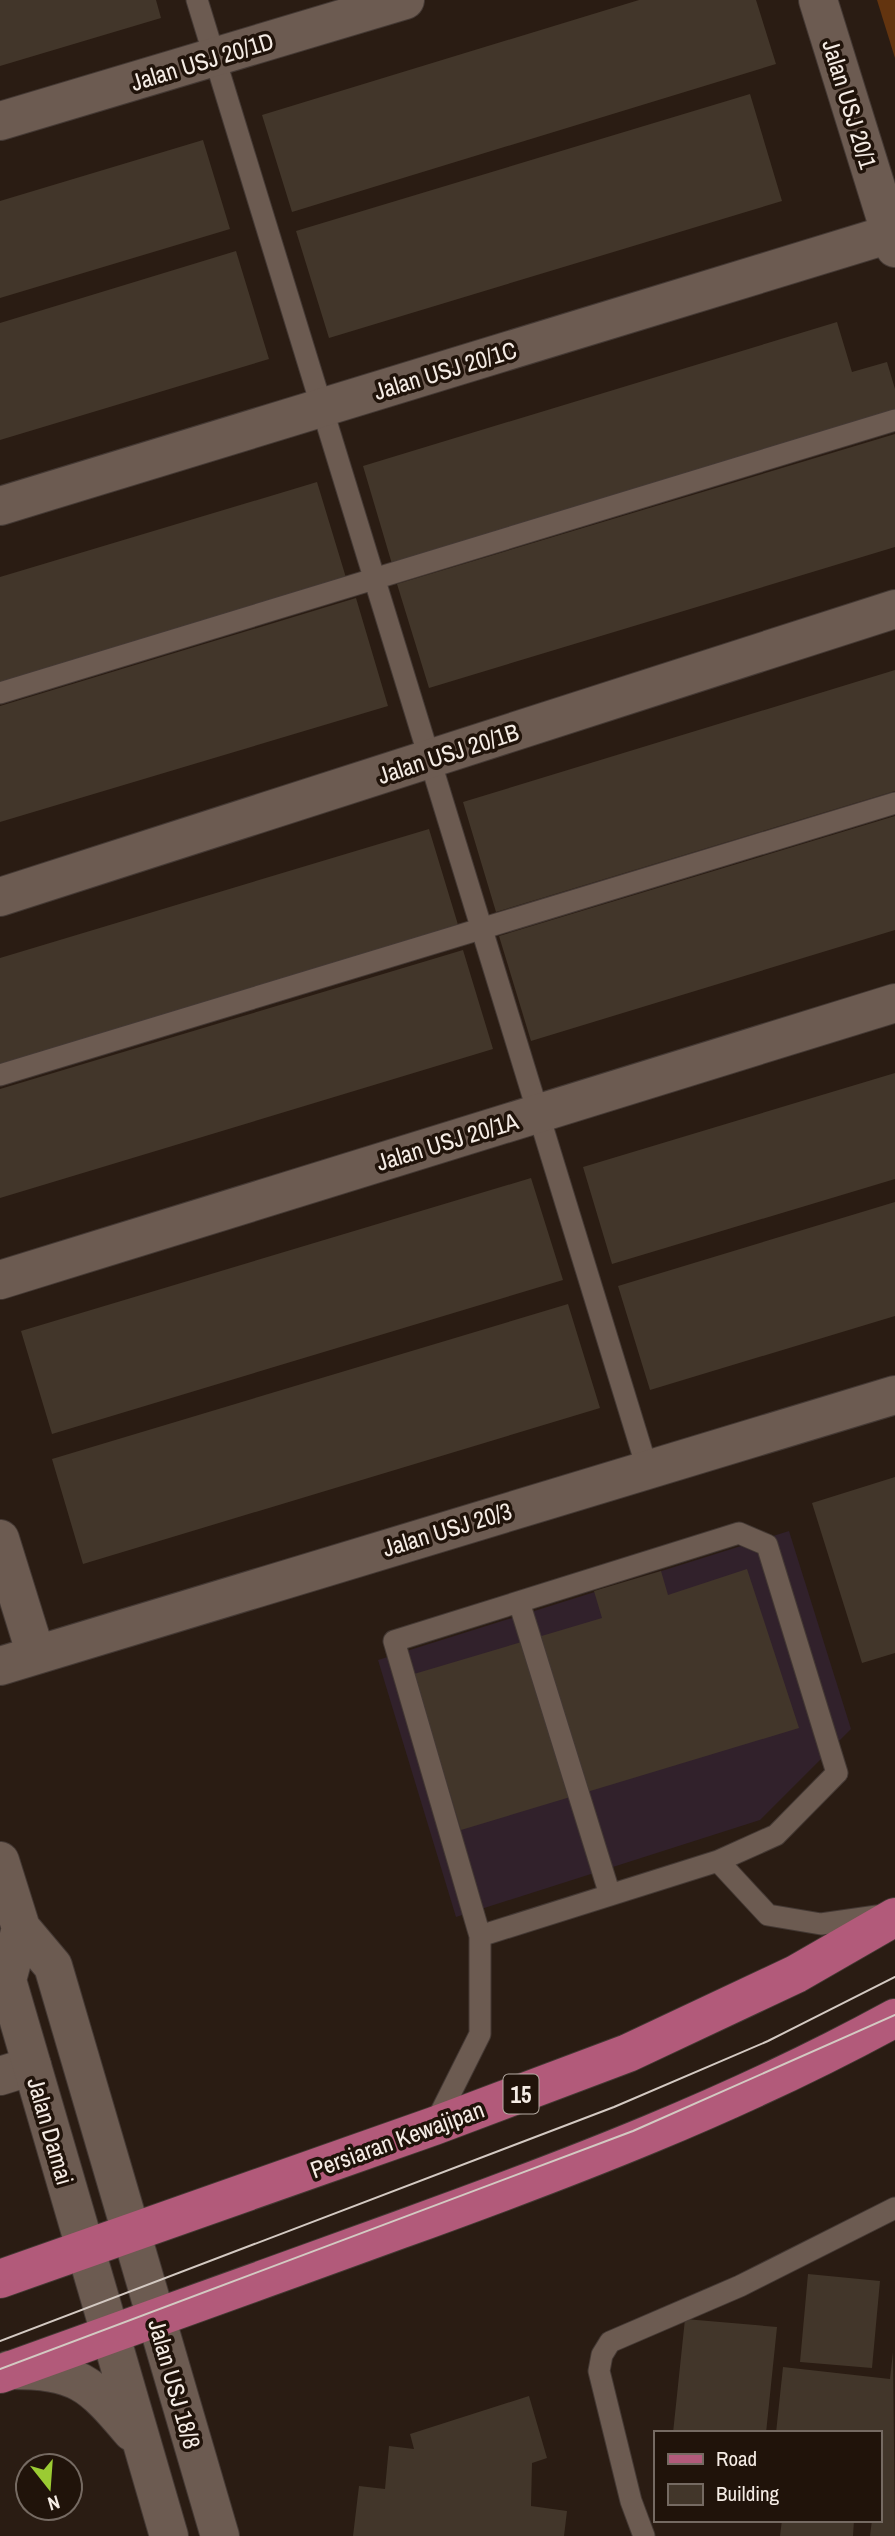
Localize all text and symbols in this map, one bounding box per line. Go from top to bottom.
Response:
street label: Jalan USJ 20/1D [127,24,277,98]
street label: Jalan USJ 20/1 [815,36,885,173]
street label: Jalan USJ 20/1C [370,333,520,407]
street label: Jalan USJ 20/1B [373,715,523,791]
street label: Jalan USJ 20/1A [372,1104,523,1178]
street label: Jalan USJ 20/3 [379,1494,515,1564]
street label: Jalan Damai [20,2073,82,2189]
road number: 15 [504,2074,538,2114]
street label: Persiaran Kewajipan [306,2093,488,2185]
street label: Jalan USJ 18/8 [141,2315,209,2453]
legend [654,2431,881,2522]
text: Road [716,2444,757,2473]
north arrow [14,2452,84,2522]
text: Building [716,2479,780,2508]
text: N [45,2489,63,2517]

